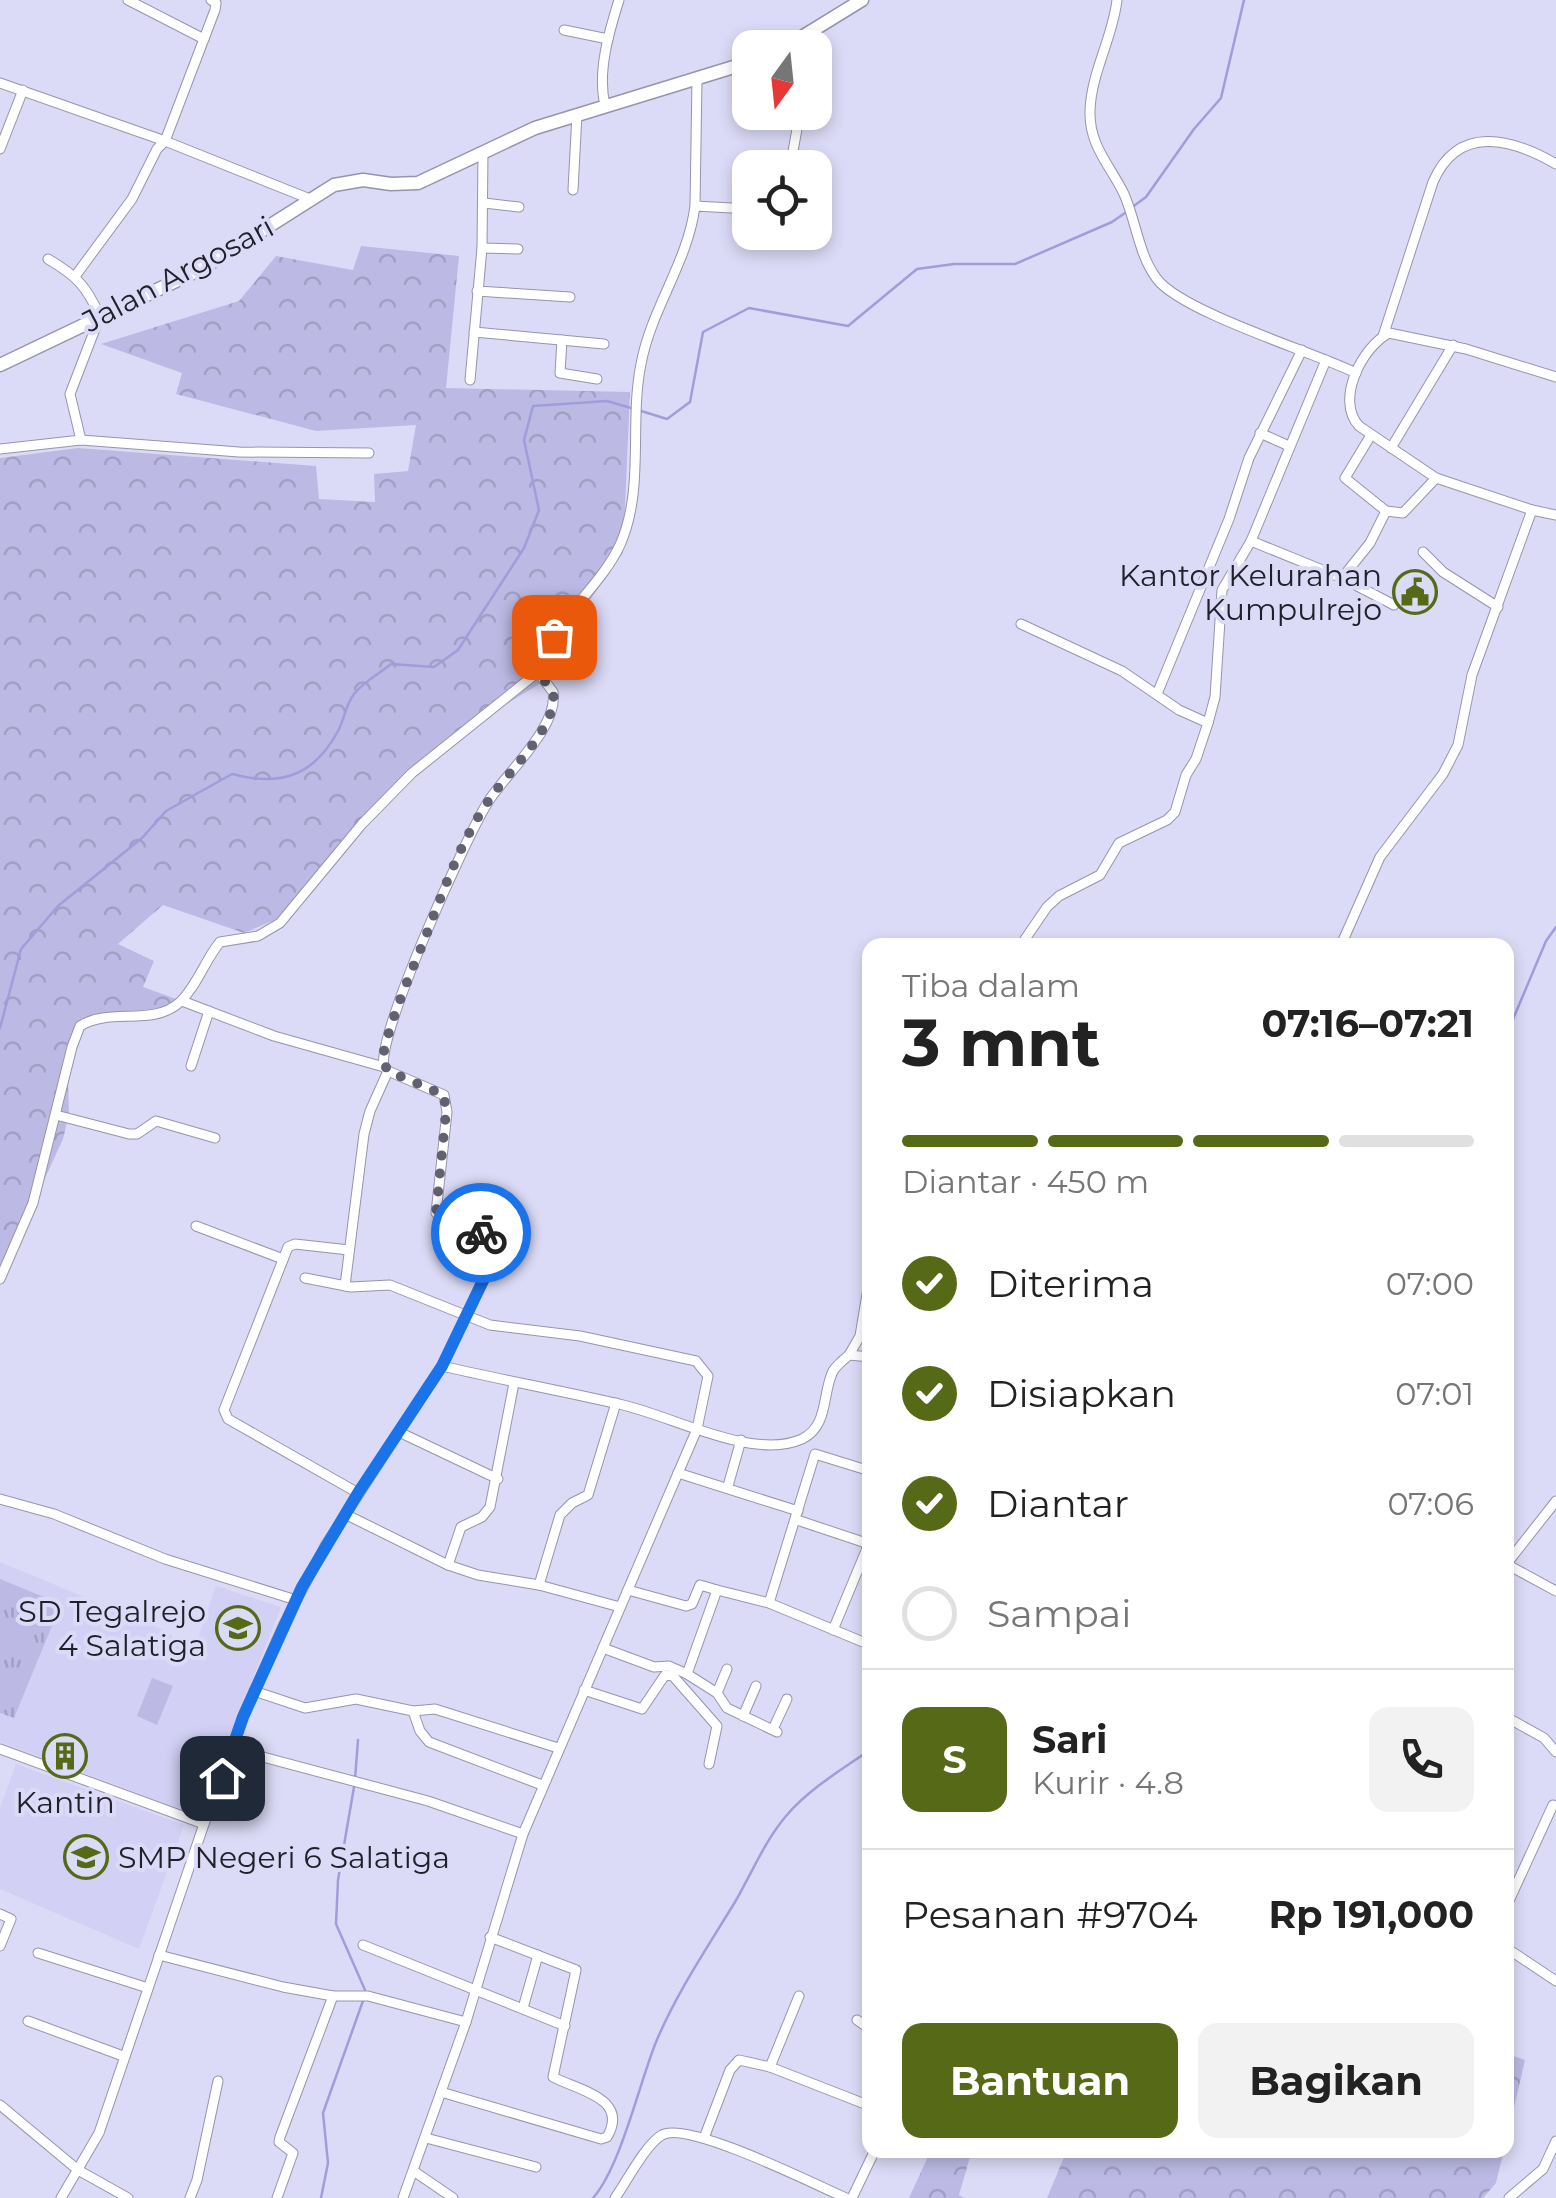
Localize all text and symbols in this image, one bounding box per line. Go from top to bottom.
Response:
north arrow [732,30,832,130]
map controls [732,30,832,250]
button: locate [732,150,832,250]
street label: Jalan Argosari [75,208,280,340]
place label: Kantor Kelurahan Kumpulrejo [1119,557,1382,628]
public building icon: Kantor Kelurahan Kumpulrejo [1392,569,1438,615]
pin [512,595,597,680]
icon: bag [527,610,582,665]
text: Tiba dalam [902,966,1080,1005]
text: 07:16–07:21 [1261,1000,1474,1047]
text: 3 mnt [902,1003,1100,1082]
text: Diantar · 450 m [902,1162,1149,1201]
courier [431,1183,531,1283]
icon: bike [454,1206,509,1261]
icon: check [902,1256,957,1311]
text: Diterima [987,1260,1154,1307]
text: 07:00 [1386,1264,1474,1303]
icon: check [902,1366,957,1421]
text: Disiapkan [987,1370,1176,1417]
text: 07:01 [1395,1374,1474,1413]
icon: check [902,1476,957,1531]
text: Diantar [987,1480,1129,1527]
text: 07:06 [1387,1484,1474,1523]
text: Sampai [987,1590,1131,1637]
place label: SD Tegalrejo 4 Salatiga [18,1593,206,1664]
school or university icon: SD Tegalrejo 4 Salatiga [215,1605,261,1651]
button: phone [1369,1707,1474,1812]
text: Sari [1032,1716,1107,1763]
building icon: Kantin [42,1733,88,1779]
pin [180,1736,265,1821]
text: S [942,1736,967,1783]
icon: home [195,1751,250,1806]
text: Kurir · 4.8 [1032,1763,1184,1802]
place label: Kantin [15,1784,115,1821]
school or university icon: SMP Negeri 6 Salatiga [63,1834,109,1880]
place label: SMP Negeri 6 Salatiga [118,1839,450,1876]
text: Pesanan #9704 [902,1891,1198,1938]
text: Rp 191,000 [1268,1891,1474,1938]
button: Bantuan [902,2023,1178,2138]
button: Bagikan [1198,2023,1474,2138]

